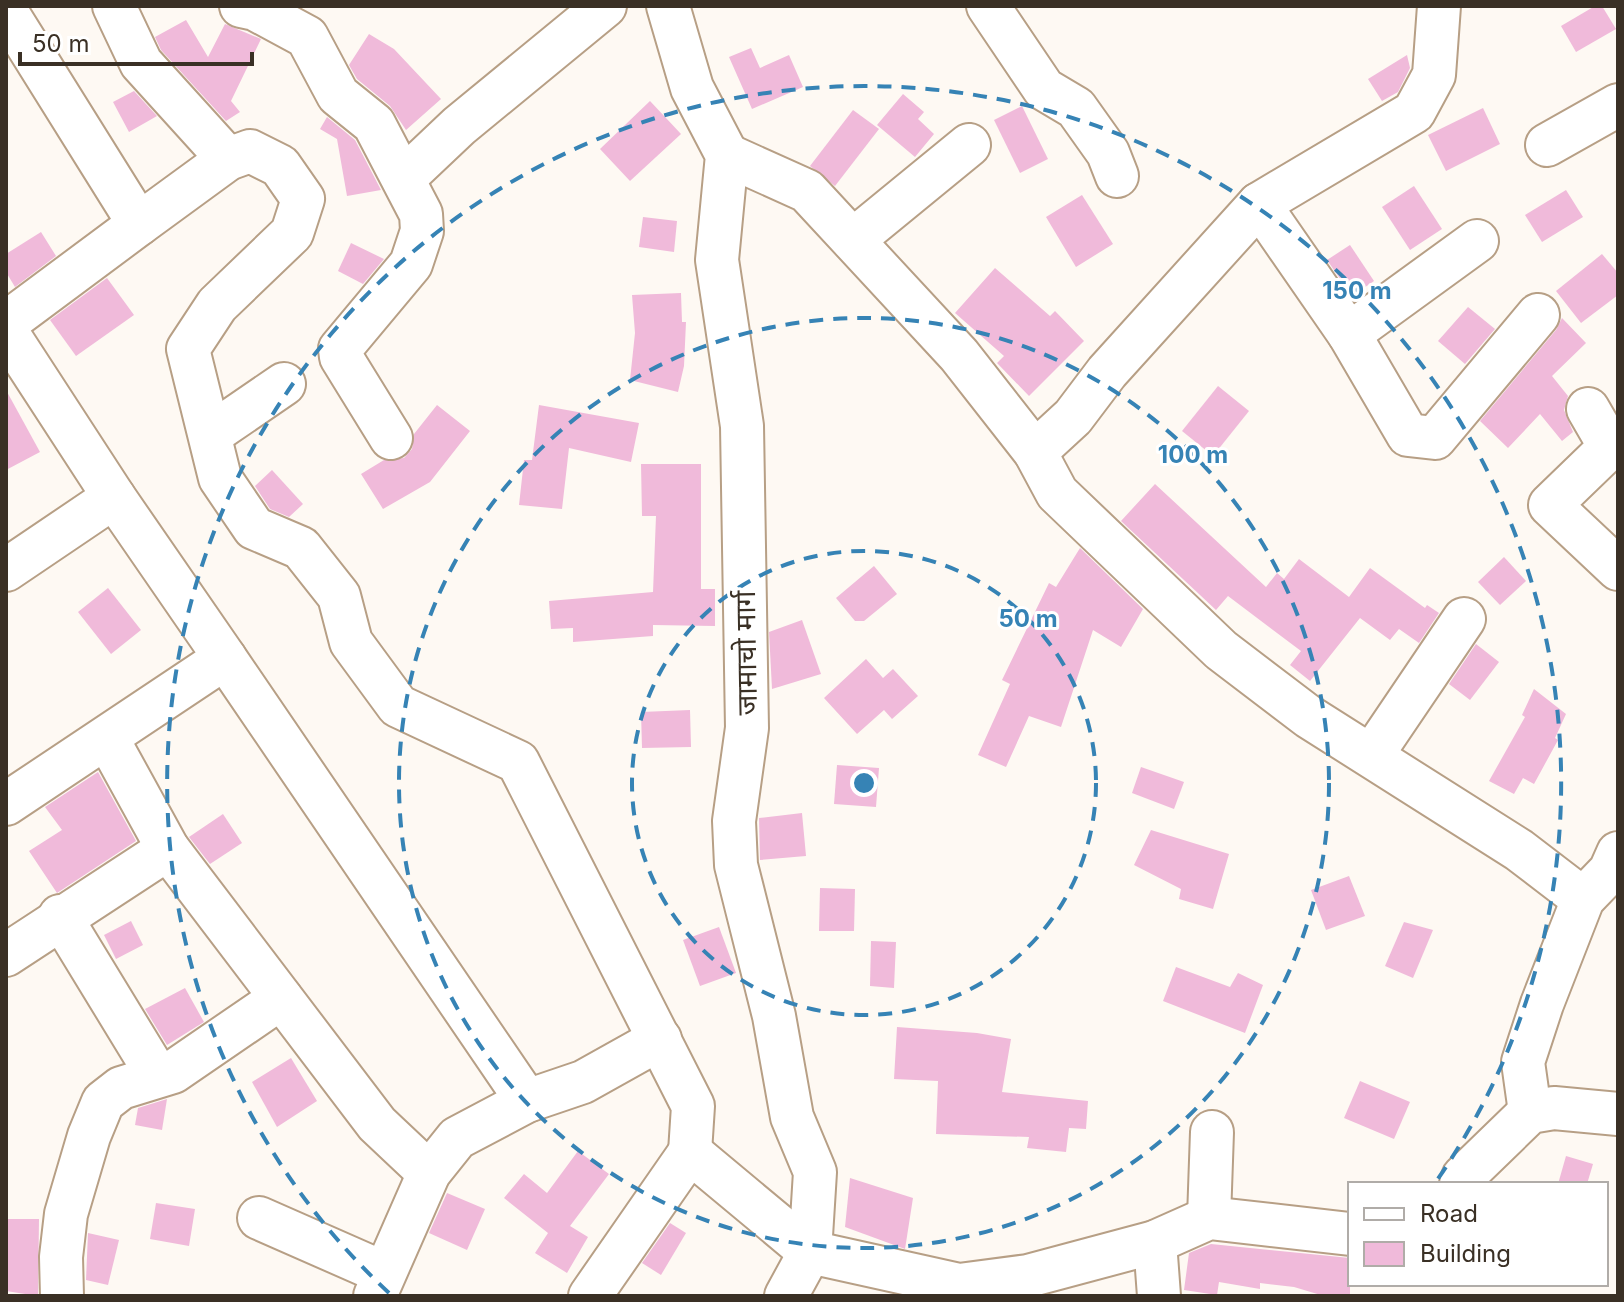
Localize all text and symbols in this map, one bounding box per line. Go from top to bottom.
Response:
scale bar [20,16,252,66]
text: 50 m [32,29,90,58]
text: 150 m [1322,276,1392,305]
text: 100 m [1158,440,1228,469]
street label: जामाचो मार्ग [728,589,764,716]
text: 50 m [998,604,1058,633]
centre of rings [850,769,878,797]
legend [1348,1182,1608,1286]
text: Road [1420,1199,1478,1228]
text: Building [1420,1239,1511,1268]

